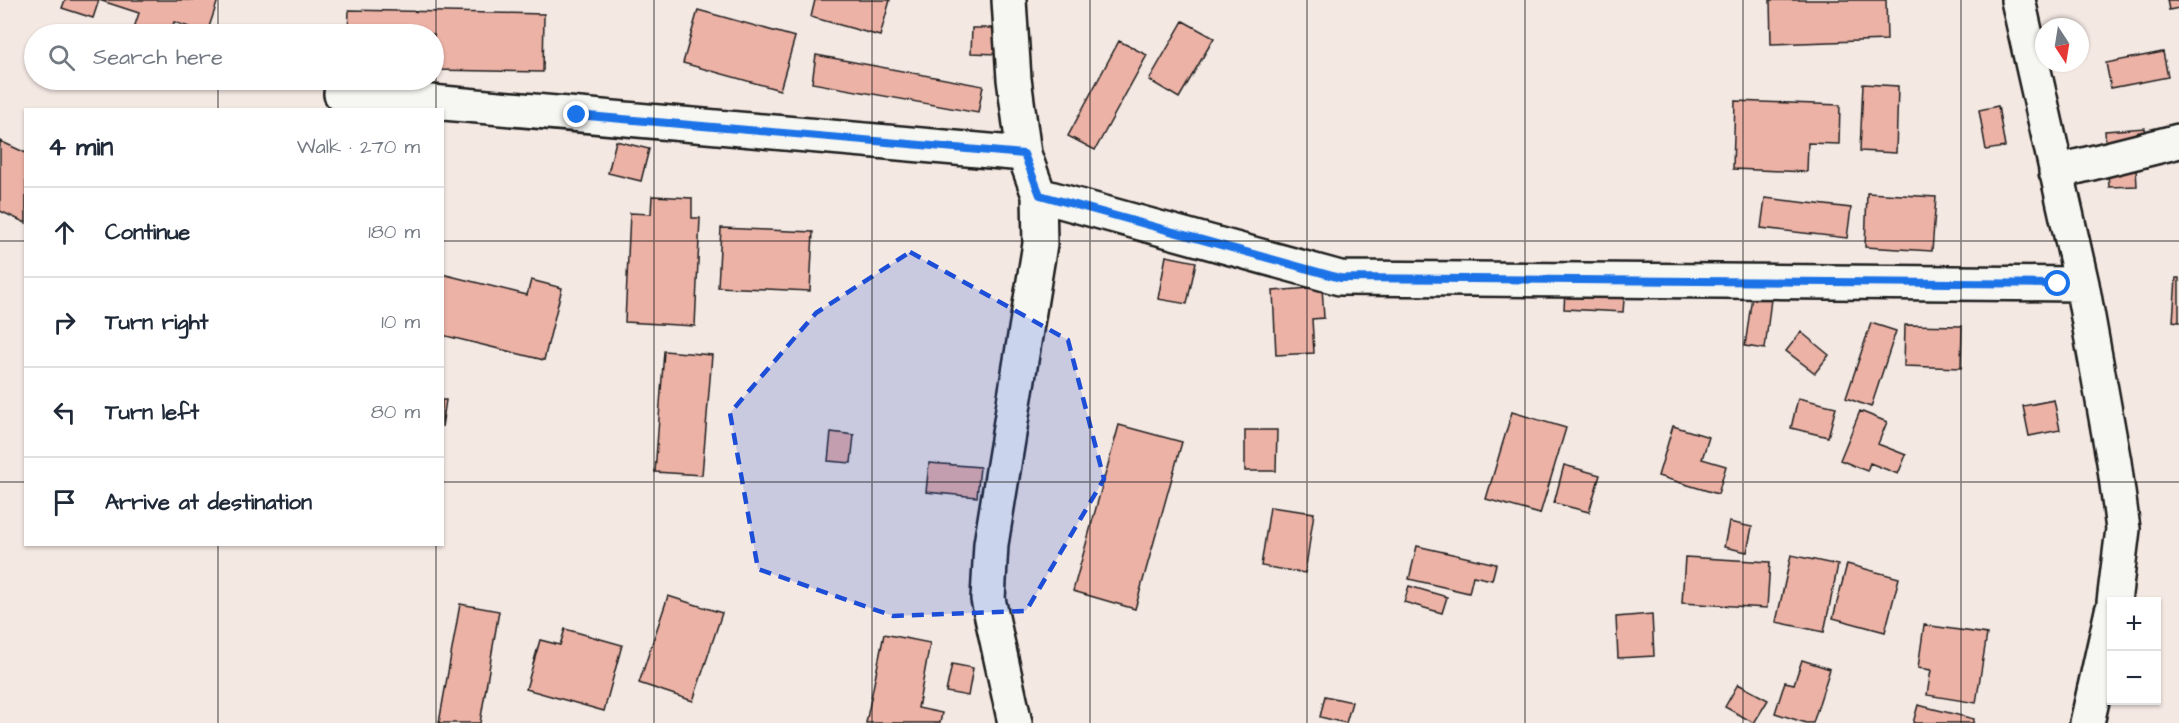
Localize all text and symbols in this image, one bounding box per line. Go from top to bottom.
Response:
north arrow [2035,18,2089,72]
search box [24,24,444,90]
icon: search [45,41,78,74]
text: Search here [93,42,223,73]
route end [563,101,589,127]
text: 4 min [48,129,113,165]
text: Walk · 270 m [297,133,420,161]
icon: ahead [48,216,81,249]
text: Continue [105,217,190,248]
text: 180 m [368,218,420,246]
route start [2044,270,2070,296]
icon: right [48,306,81,339]
text: Turn right [105,307,208,338]
text: 10 m [381,308,420,336]
icon: left [48,396,81,429]
text: Turn left [105,397,199,428]
text: 80 m [371,398,420,426]
icon: arrive [48,486,81,519]
text: Arrive at destination [105,487,312,518]
map controls [2107,597,2161,705]
button: + [2107,597,2161,651]
button: − [2107,651,2161,705]

